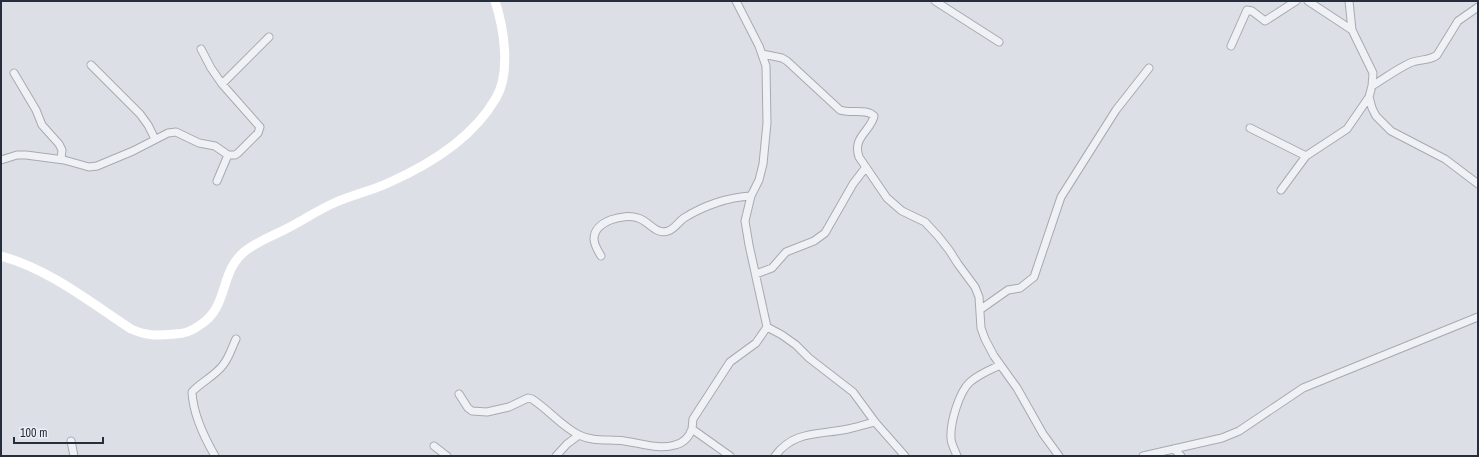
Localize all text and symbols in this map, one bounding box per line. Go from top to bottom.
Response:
scale bar [14,419,103,445]
text: 100 m [20,425,47,441]

